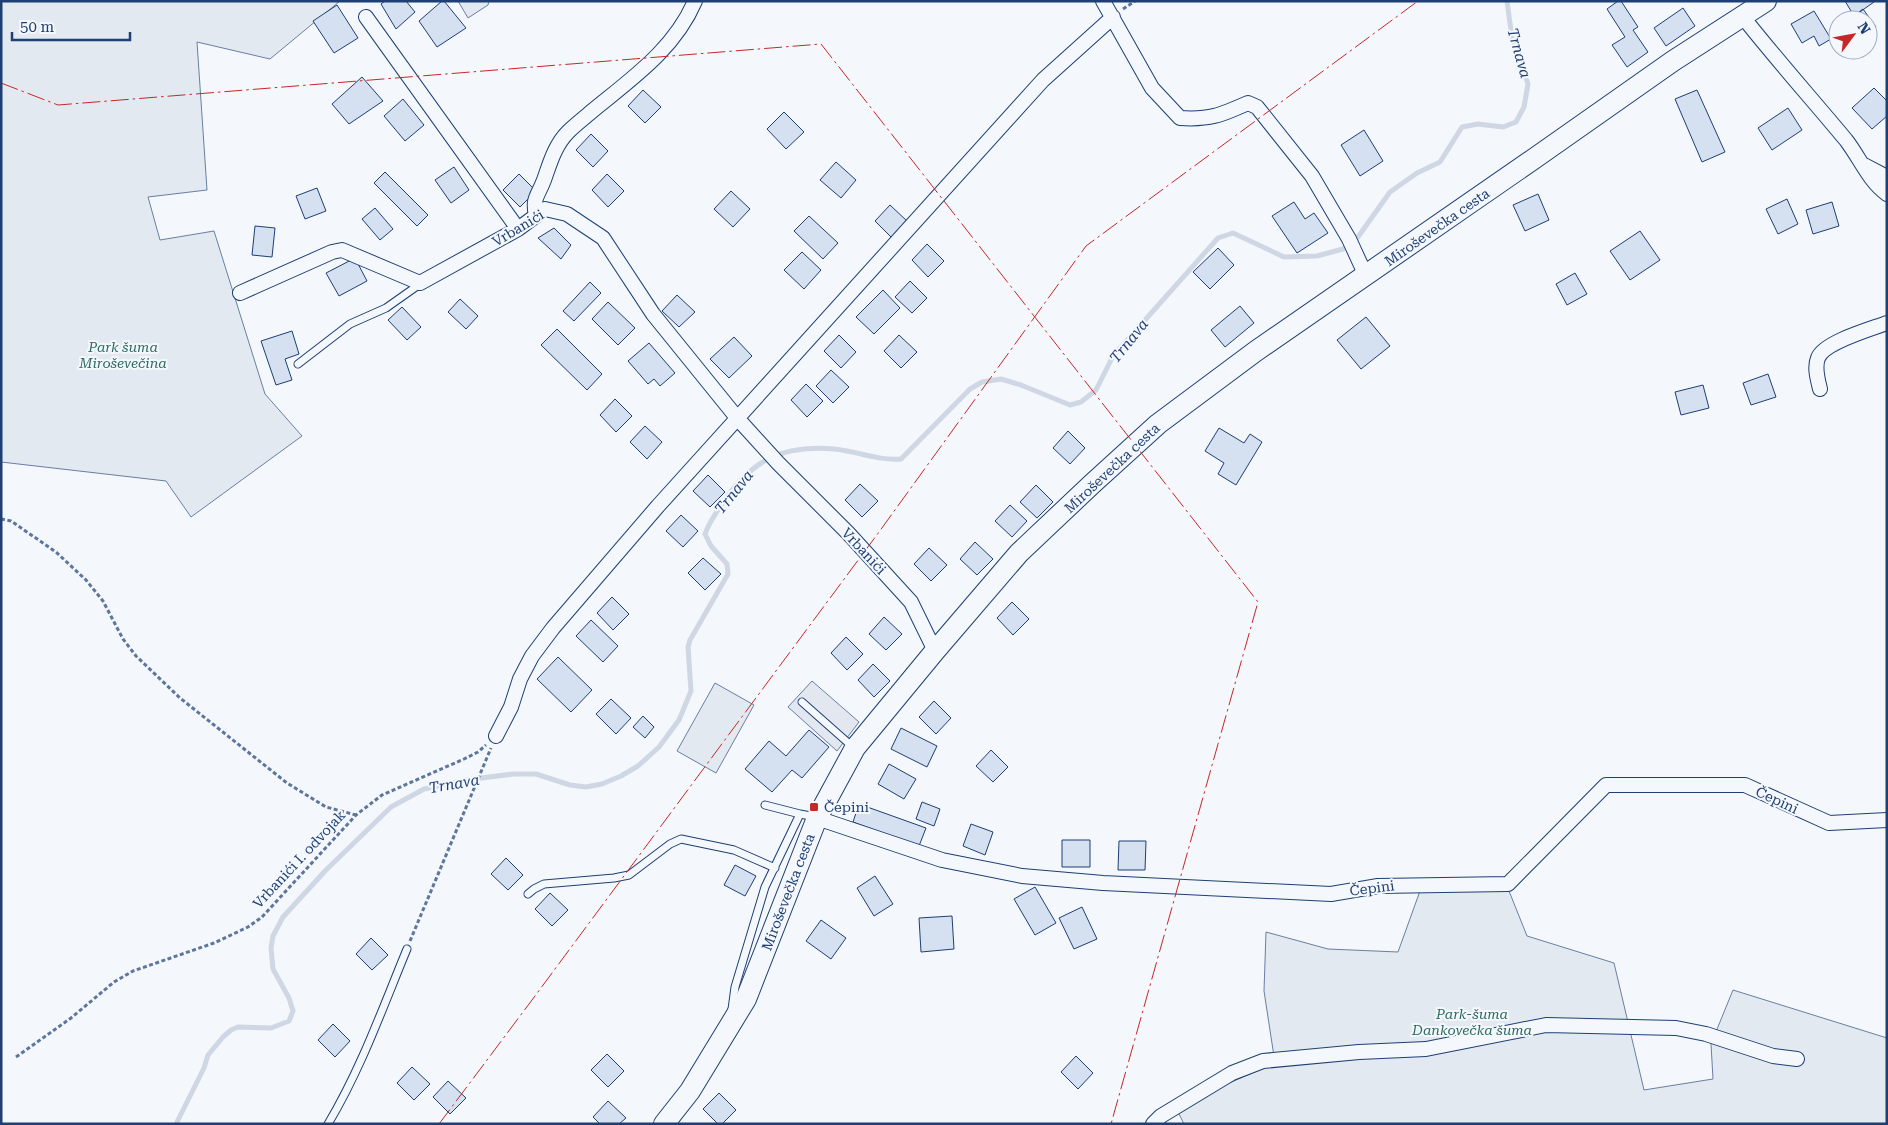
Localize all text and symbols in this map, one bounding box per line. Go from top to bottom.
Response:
scale bar [12,10,130,42]
north arrow [1828,10,1878,60]
text: 50 m [20,18,55,36]
text: N [1854,19,1874,37]
water label: Trnava [1503,26,1535,80]
street label: Miroševečka cesta [1382,185,1493,269]
street label: Vrbanići [489,206,547,250]
water label: Trnava [1106,315,1152,367]
park label: Park šuma Miroševečina [78,339,167,371]
street label: Miroševečka cesta [1061,420,1163,516]
water label: Trnava [711,466,757,518]
street label: Vrbanići [839,525,890,578]
water label: Trnava [427,771,481,797]
street label: Čepini [1753,783,1801,817]
place label: Čepini [824,799,869,815]
marker: Čepini [808,801,820,813]
street label: Vrbanići I. odvojak [250,807,349,911]
street label: Miroševečka cesta [758,831,818,953]
street label: Čepini [1349,877,1396,899]
park label: Park-šuma Dankovečka šuma [1411,1006,1532,1038]

